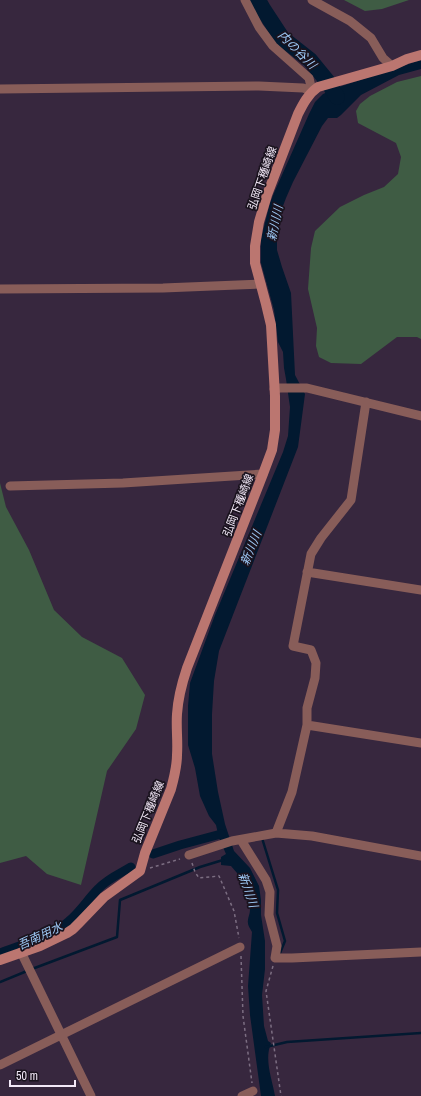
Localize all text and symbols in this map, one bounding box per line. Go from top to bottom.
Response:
water label: 内の谷川 [274,27,321,74]
street label: 弘岡下種崎線 [245,145,279,211]
water label: 新川川 [263,202,287,242]
street label: 弘岡下種崎線 [220,472,256,538]
water label: 新川川 [237,526,266,568]
street label: 弘岡下種崎線 [129,779,167,845]
water label: 新川川 [235,870,262,912]
water label: 吾南用水 [15,918,67,953]
scale bar [10,1062,75,1088]
text: 50 m [16,1068,38,1084]

